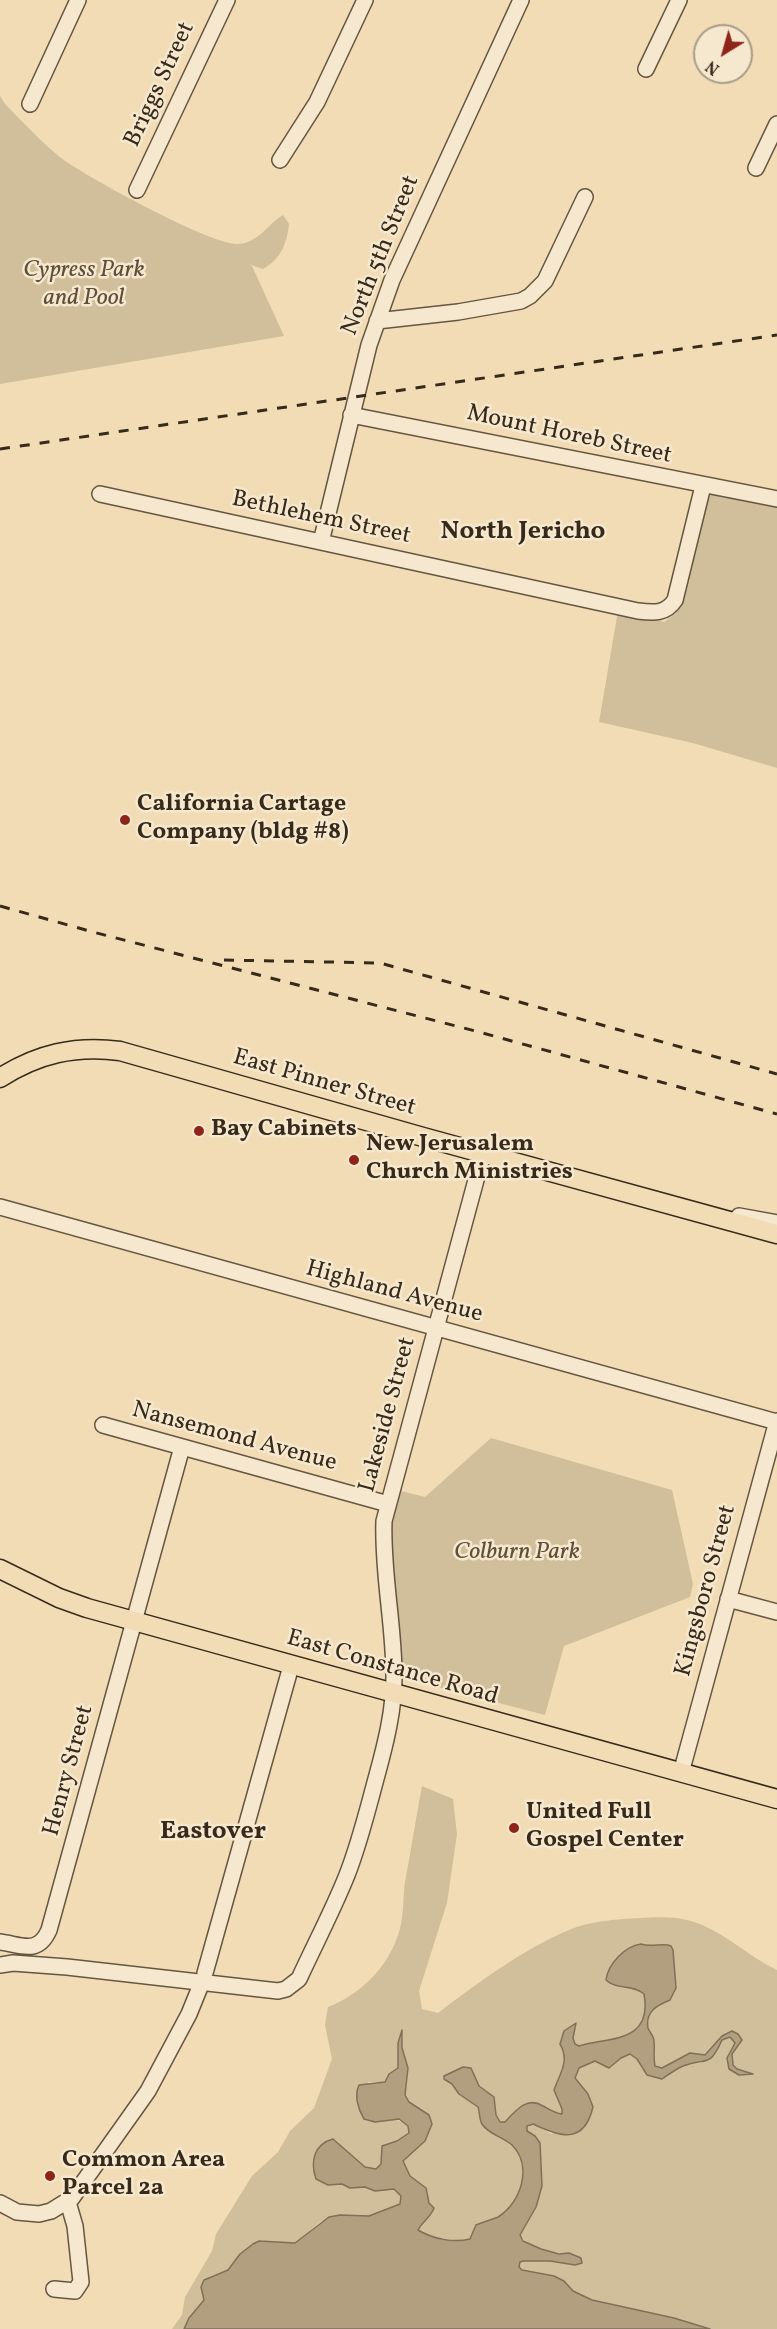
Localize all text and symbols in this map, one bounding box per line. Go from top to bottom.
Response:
street label: Briggs Street [119,18,203,152]
north arrow [693,24,753,84]
text: N [702,54,725,79]
street label: North 5th Street [337,172,427,340]
park label: Cypress Park and Pool [23,258,145,314]
street label: Mount Horeb Street [464,400,674,472]
street label: Bethlehem Street [229,486,413,552]
district label: North Jericho [441,517,605,549]
place label: California Cartage Company (bldg #8) [137,792,349,848]
marker: California Cartage Company (bldg #8) [118,813,132,827]
street label: East Pinner Street [229,1044,419,1124]
place label: Bay Cabinets [211,1117,357,1145]
marker: Bay Cabinets [192,1124,206,1138]
place label: New Jerusalem Church Ministries [366,1132,573,1188]
marker: New Jerusalem Church Ministries [347,1153,361,1167]
street label: Highland Avenue [302,1256,486,1330]
street label: Lakeside Street [354,1334,424,1496]
street label: Nansemond Avenue [128,1397,340,1479]
street label: Kingsboro Street [670,1502,744,1680]
park label: Colburn Park [454,1540,580,1568]
street label: East Constance Road [283,1625,501,1713]
street label: Henry Street [39,1702,101,1840]
place label: United Full Gospel Center [526,1800,684,1856]
district label: Eastover [160,1817,266,1849]
marker: United Full Gospel Center [507,1821,521,1835]
place label: Common Area Parcel 2a [62,2148,225,2204]
marker: Common Area Parcel 2a [43,2169,57,2183]

